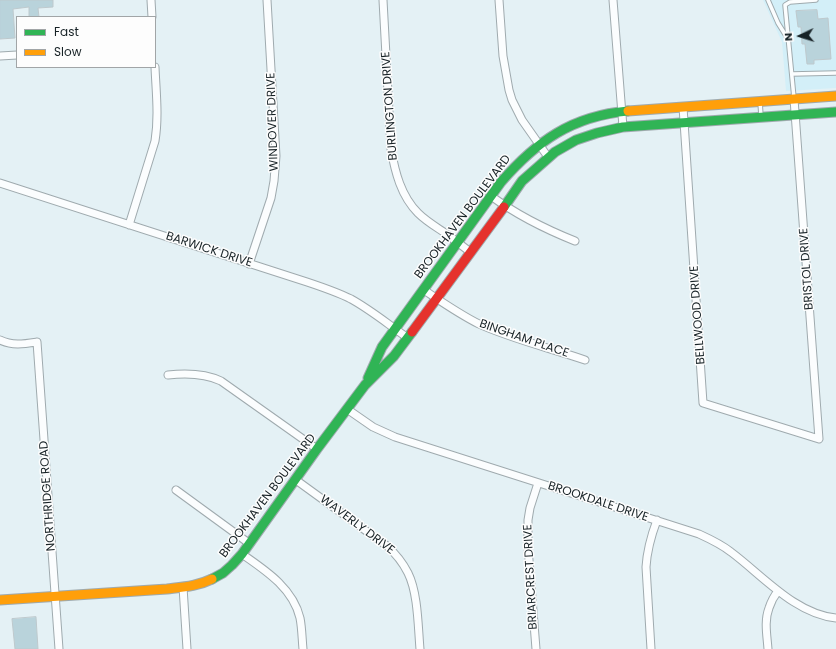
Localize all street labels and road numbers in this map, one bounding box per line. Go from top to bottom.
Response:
street label: BURLINGTON DRIVE [379,51,401,161]
street label: WINDOVER DRIVE [264,72,282,172]
street label: BROOKHAVEN BOULEVARD [412,152,514,282]
street label: BRISTOL DRIVE [797,228,817,310]
street label: BARWICK DRIVE [164,229,254,271]
street label: BELLWOOD DRIVE [687,265,709,365]
street label: BINGHAM PLACE [477,317,571,361]
street label: BROOKHAVEN BOULEVARD [217,431,319,561]
street label: NORTHRIDGE ROAD [37,440,59,552]
street label: BROOKDALE DRIVE [546,479,650,525]
street label: WAVERLY DRIVE [317,492,397,558]
street label: BRIARCREST DRIVE [521,524,541,630]

